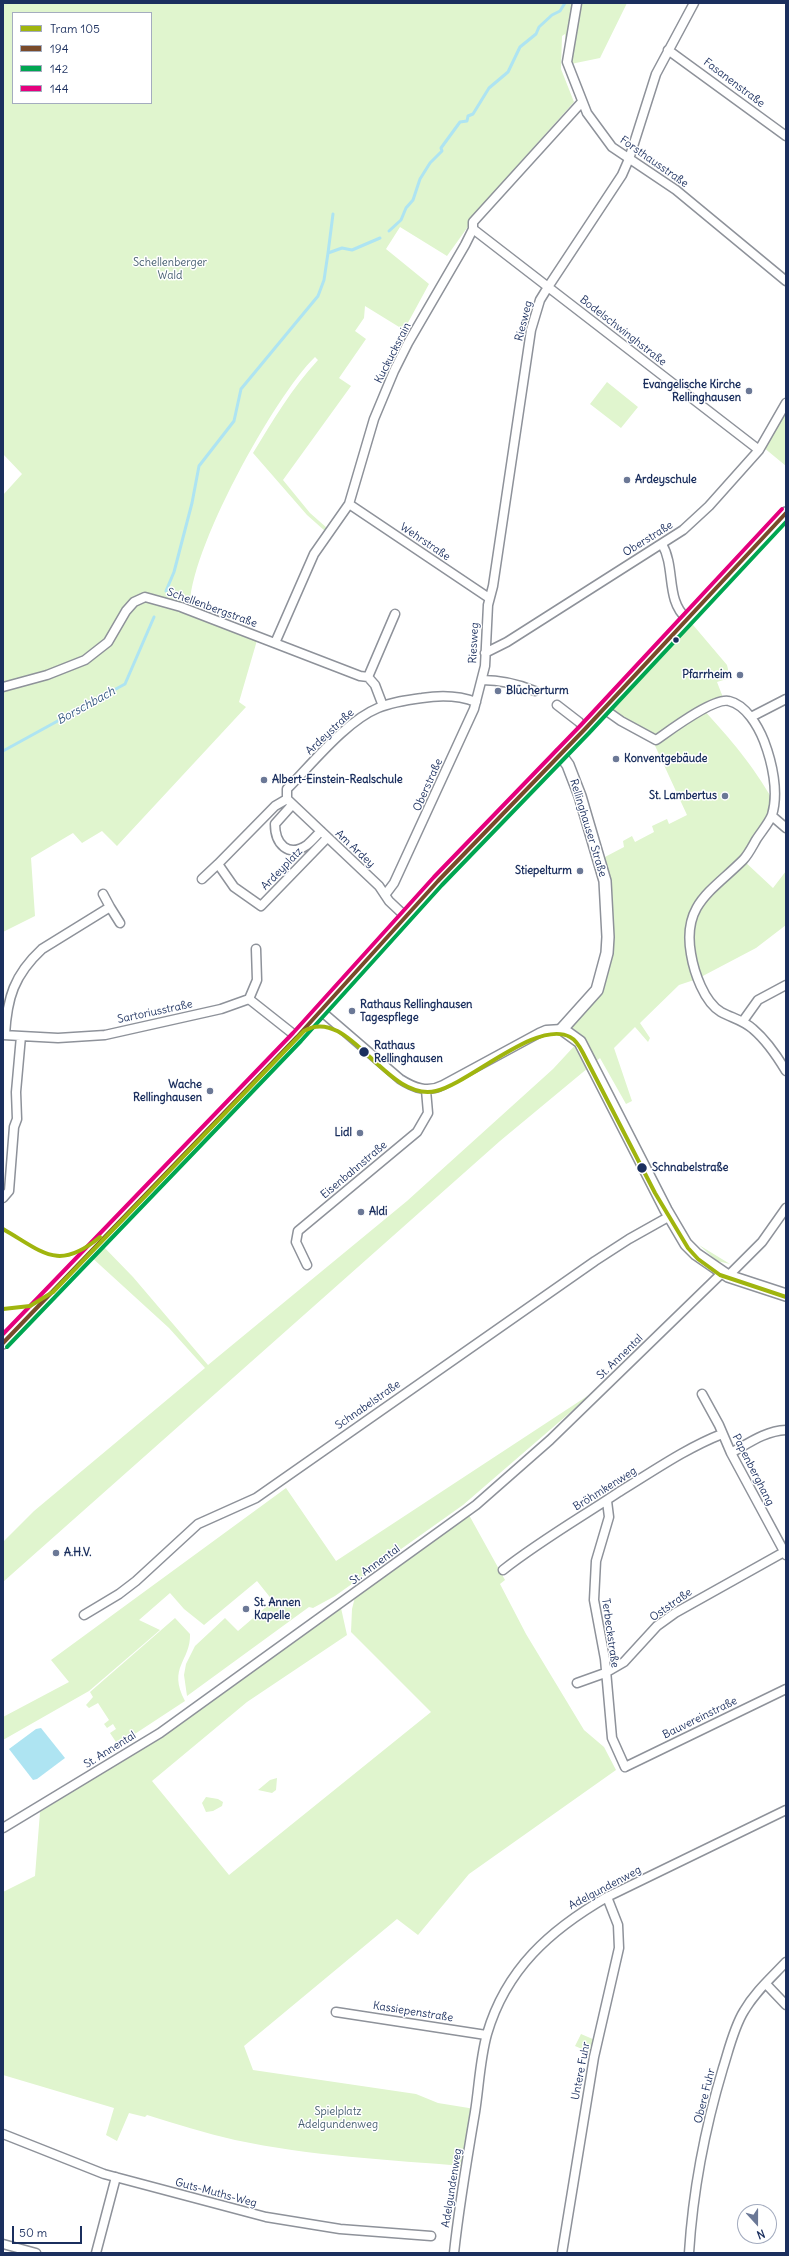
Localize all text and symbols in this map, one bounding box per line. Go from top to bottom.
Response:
legend [12,12,152,104]
text: Tram 105 [50,21,100,36]
text: 194 [50,41,69,56]
street label: Fasanenstraße [701,56,767,110]
text: 142 [50,61,68,76]
text: 144 [50,81,69,96]
street label: Forsthausstraße [617,134,691,190]
park label: Schellenberger Wald [133,256,207,282]
street label: Bodelschwinghstraße [577,293,669,369]
street label: Riesweg [513,299,535,343]
street label: Kuckucksrain [372,320,414,386]
place label: Evangelische Kirche Rellinghausen [643,378,741,404]
marker: Evangelische Kirche Rellinghausen [744,386,754,396]
place label: Ardeyschule [635,473,697,487]
marker: Ardeyschule [622,475,632,485]
street label: Oberstraße [621,518,675,560]
street label: Wehrstraße [397,520,453,564]
street label: Schellenbergstraße [165,586,259,630]
street label: Riesweg [466,622,482,664]
unlabelled marker [671,635,681,645]
place label: Pfarrheim [682,668,732,682]
marker: Pfarrheim [735,670,745,680]
water label: Borschbach [54,684,118,728]
place label: Blücherturm [506,684,569,698]
marker: Blücherturm [493,686,503,696]
street label: Ardeystraße [303,706,357,758]
place label: Konventgebäude [624,752,707,766]
marker: Konventgebäude [611,754,621,764]
street label: Oberstraße [411,757,445,813]
place label: Albert-Einstein-Realschule [272,773,403,787]
marker: Albert-Einstein-Realschule [259,775,269,785]
street label: Rellinghauser Straße [567,777,609,879]
place label: St. Lambertus [649,789,717,803]
marker: St. Lambertus [720,791,730,801]
street label: Am Ardey [332,827,378,871]
street label: Ardeyplatz [258,845,306,893]
place label: Stiepelturm [515,864,572,878]
marker: Stiepelturm [575,866,585,876]
street label: Sartoriusstraße [116,998,194,1026]
place label: Rathaus Rellinghausen Tagespflege [360,998,472,1024]
marker: Rathaus Rellinghausen Tagespflege [347,1006,357,1016]
place label: Rathaus Rellinghausen [374,1039,443,1065]
marker: Rathaus Rellinghausen [357,1045,371,1059]
place label: Wache Rellinghausen [133,1078,202,1104]
marker: Wache Rellinghausen [205,1086,215,1096]
place label: Lidl [335,1126,352,1140]
marker: Lidl [355,1128,365,1138]
street label: Eisenbahnstraße [318,1138,390,1202]
marker: Schnabelstraße [635,1161,649,1175]
place label: Schnabelstraße [652,1161,728,1175]
place label: Aldi [369,1205,387,1219]
marker: Aldi [356,1207,366,1217]
street label: St. Annental [594,1332,646,1382]
street label: Schnabelstraße [333,1378,403,1432]
street label: Papenberghang [729,1432,777,1508]
street label: Bröhmkenweg [571,1464,639,1514]
street label: St. Annental [347,1542,403,1588]
place label: A.H.V. [64,1546,92,1560]
marker: A.H.V. [51,1548,61,1558]
street label: Oststraße [647,1586,695,1624]
place label: St. Annen Kapelle [254,1596,301,1622]
street label: Terbeckstraße [599,1597,621,1669]
marker: St. Annen Kapelle [241,1604,251,1614]
street label: Bauvereinstraße [661,1694,739,1742]
street label: St. Annental [81,1729,139,1771]
street label: Adelgundenweg [567,1863,643,1913]
street label: Kassiepenstraße [372,1999,454,2025]
street label: Untere Fuhr [569,2041,593,2101]
street label: Obere Fuhr [692,2067,718,2125]
park label: Spielplatz Adelgundenweg [298,2105,378,2131]
street label: Adelgundenweg [439,2147,465,2229]
street label: Guts-Muths-Weg [174,2176,258,2210]
north arrow [737,2204,777,2244]
scale bar [14,2218,84,2244]
text: 50 m [19,2225,47,2240]
text: N [755,2226,767,2242]

